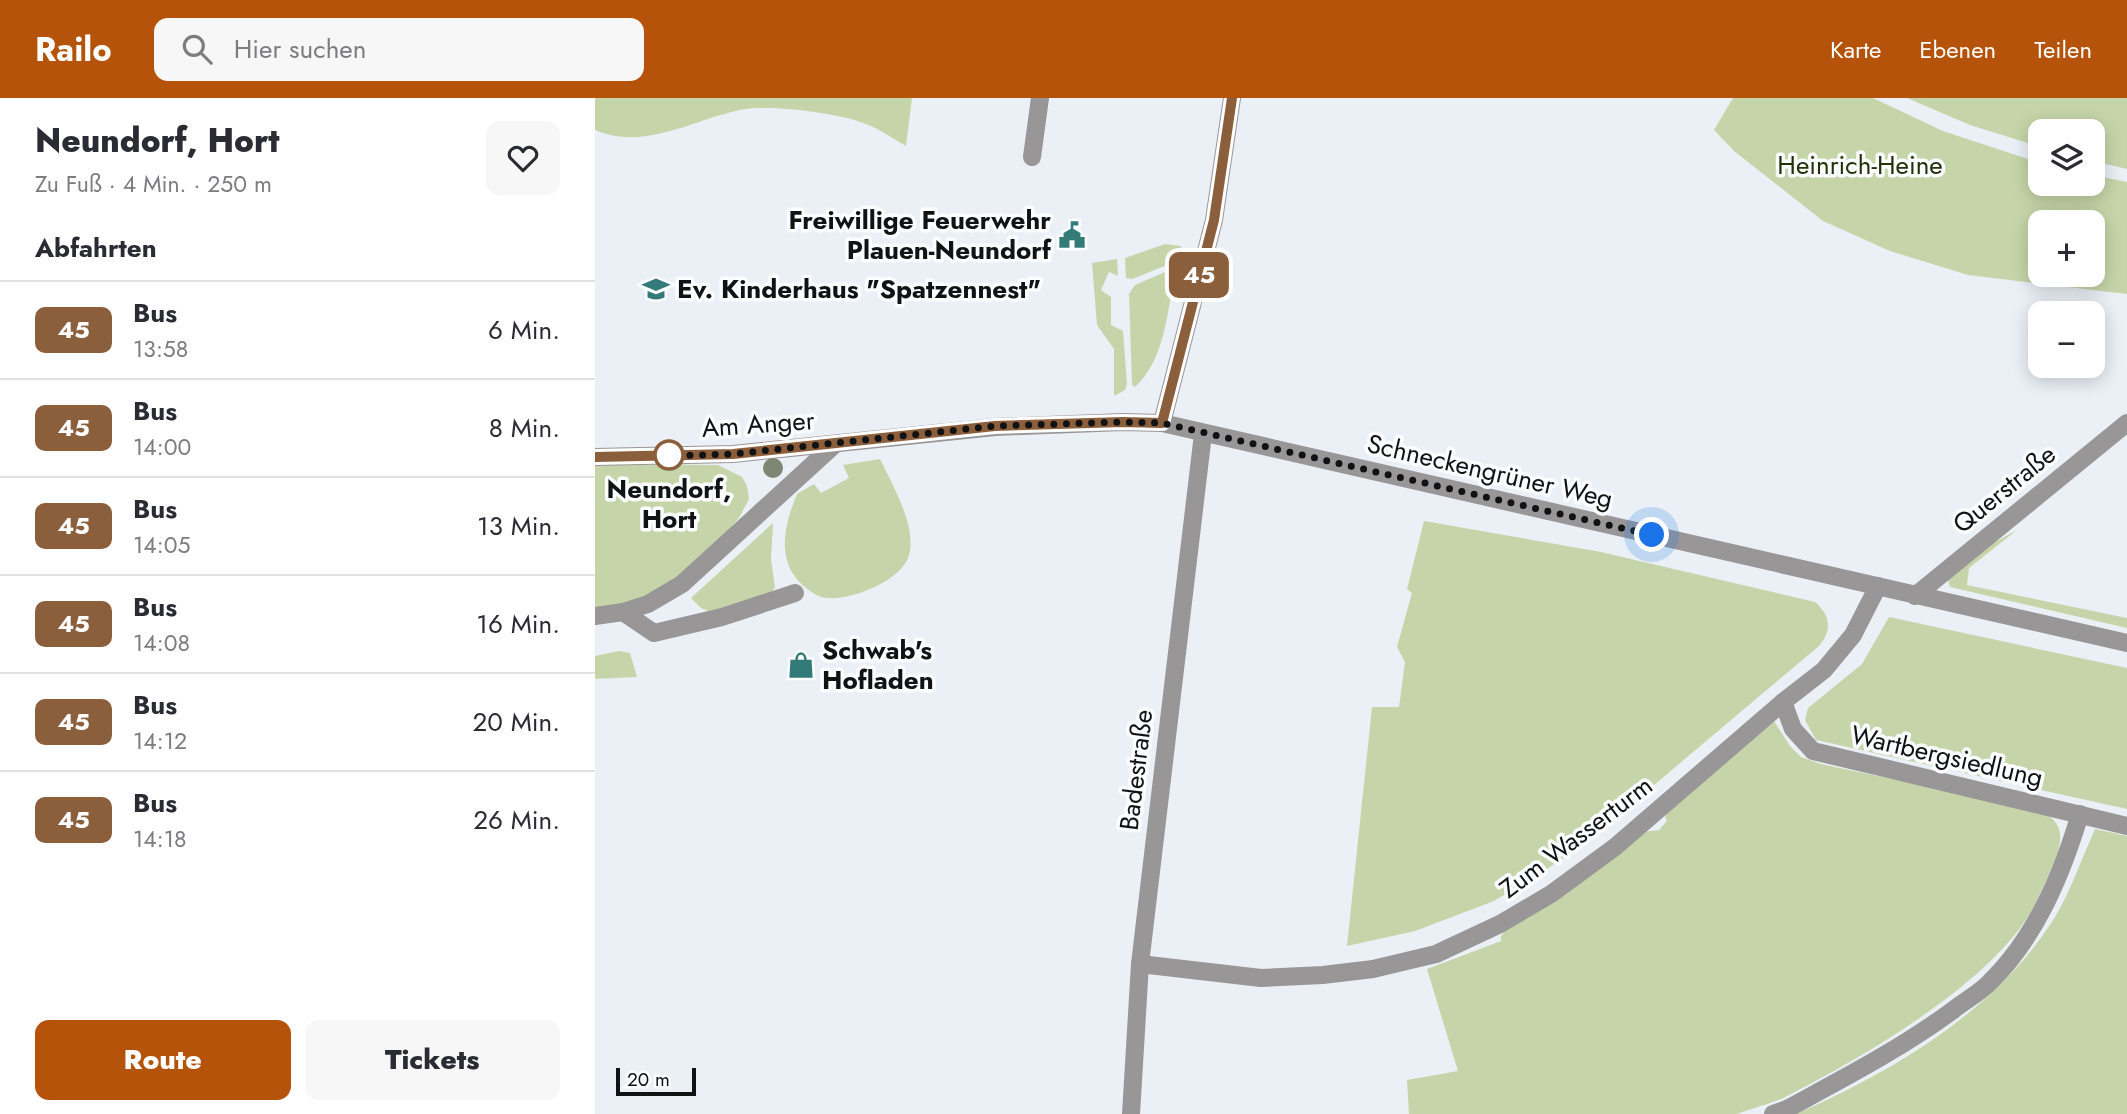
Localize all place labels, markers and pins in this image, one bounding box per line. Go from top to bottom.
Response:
place label: Freiwillige Feuerwehr Plauen-Neundorf [788,201,1052,269]
public building icon: Freiwillige Feuerwehr Plauen-Neundorf [1057,220,1087,250]
place label: Ev. Kinderhaus "Spatzennest" [677,270,1041,308]
school or university icon: Ev. Kinderhaus "Spatzennest" [641,274,671,304]
marker: Neundorf, Hort [654,440,684,470]
place label: Neundorf, Hort [607,470,731,538]
place label: Schwab's Hofladen [822,631,934,699]
shop icon: Schwab's Hofladen [786,650,816,680]

